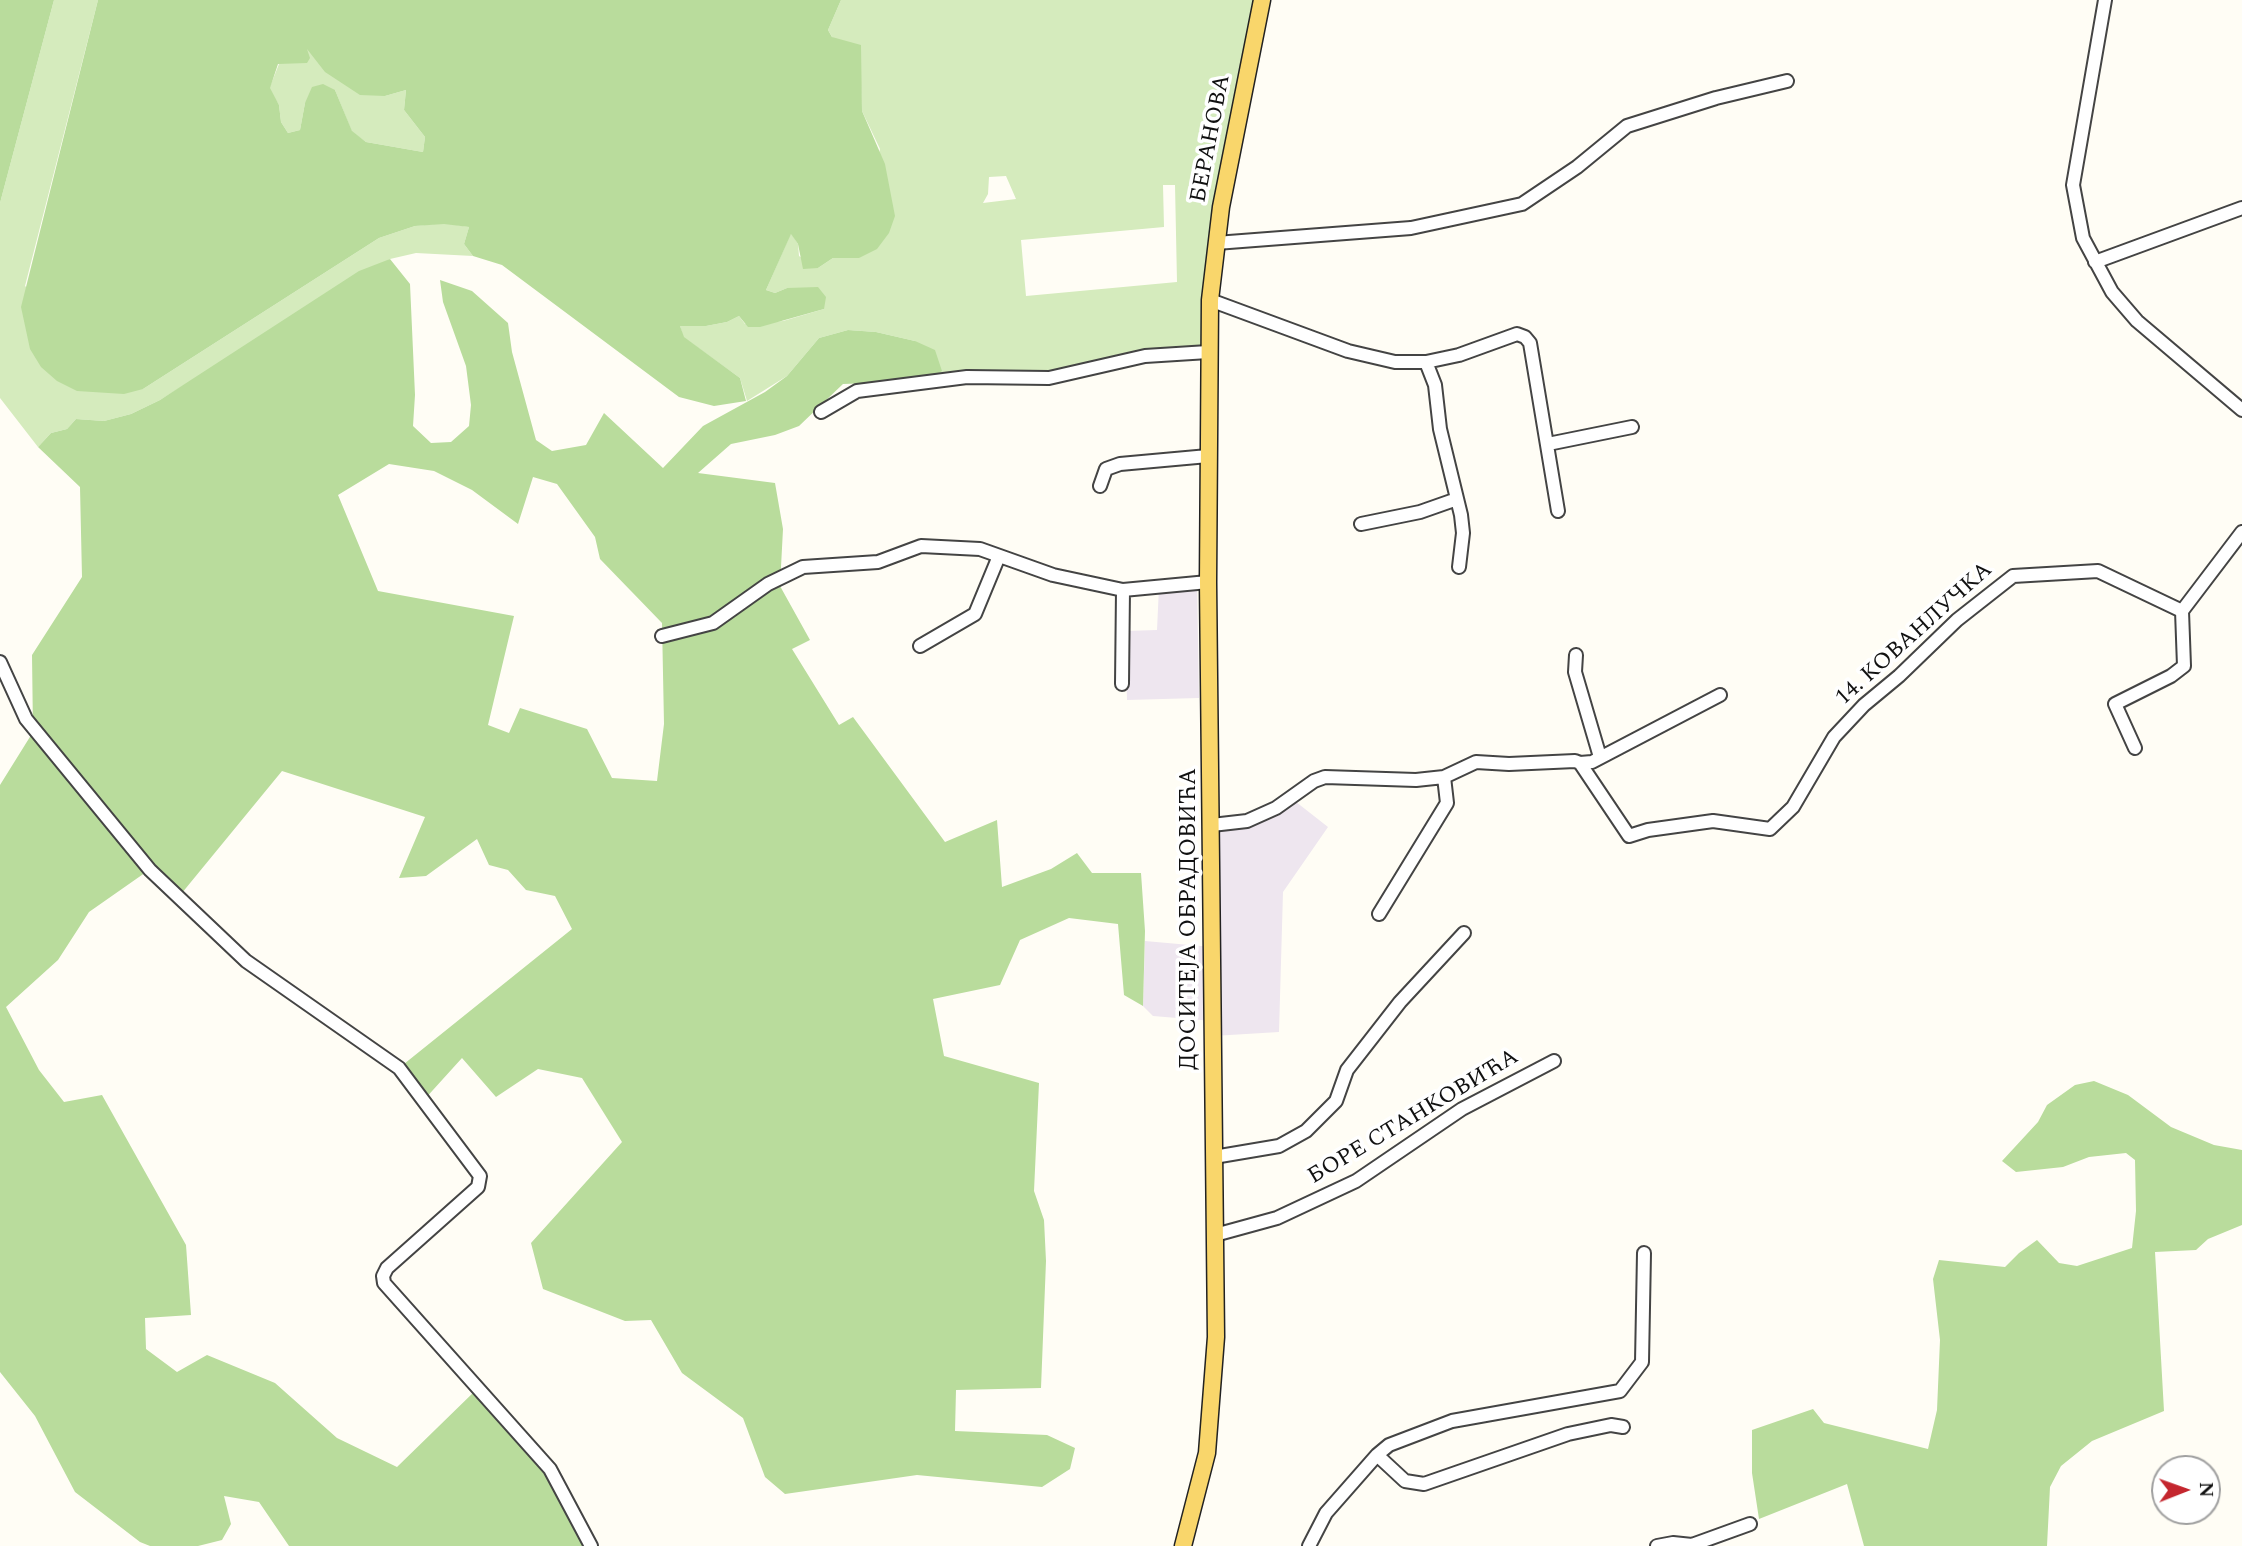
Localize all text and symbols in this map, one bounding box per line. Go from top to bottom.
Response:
street label: БЕРАНОВА [1186,73,1238,205]
street label: 14. КОВАНЛУЧКА [1831,557,1999,713]
street label: ДОСИТЕЈА ОБРАДОВИЋА [1176,768,1204,1070]
street label: БОРЕ СТАНКОВИЋА [1304,1044,1524,1192]
north arrow [2151,1455,2221,1525]
text: N [2191,1482,2220,1498]

